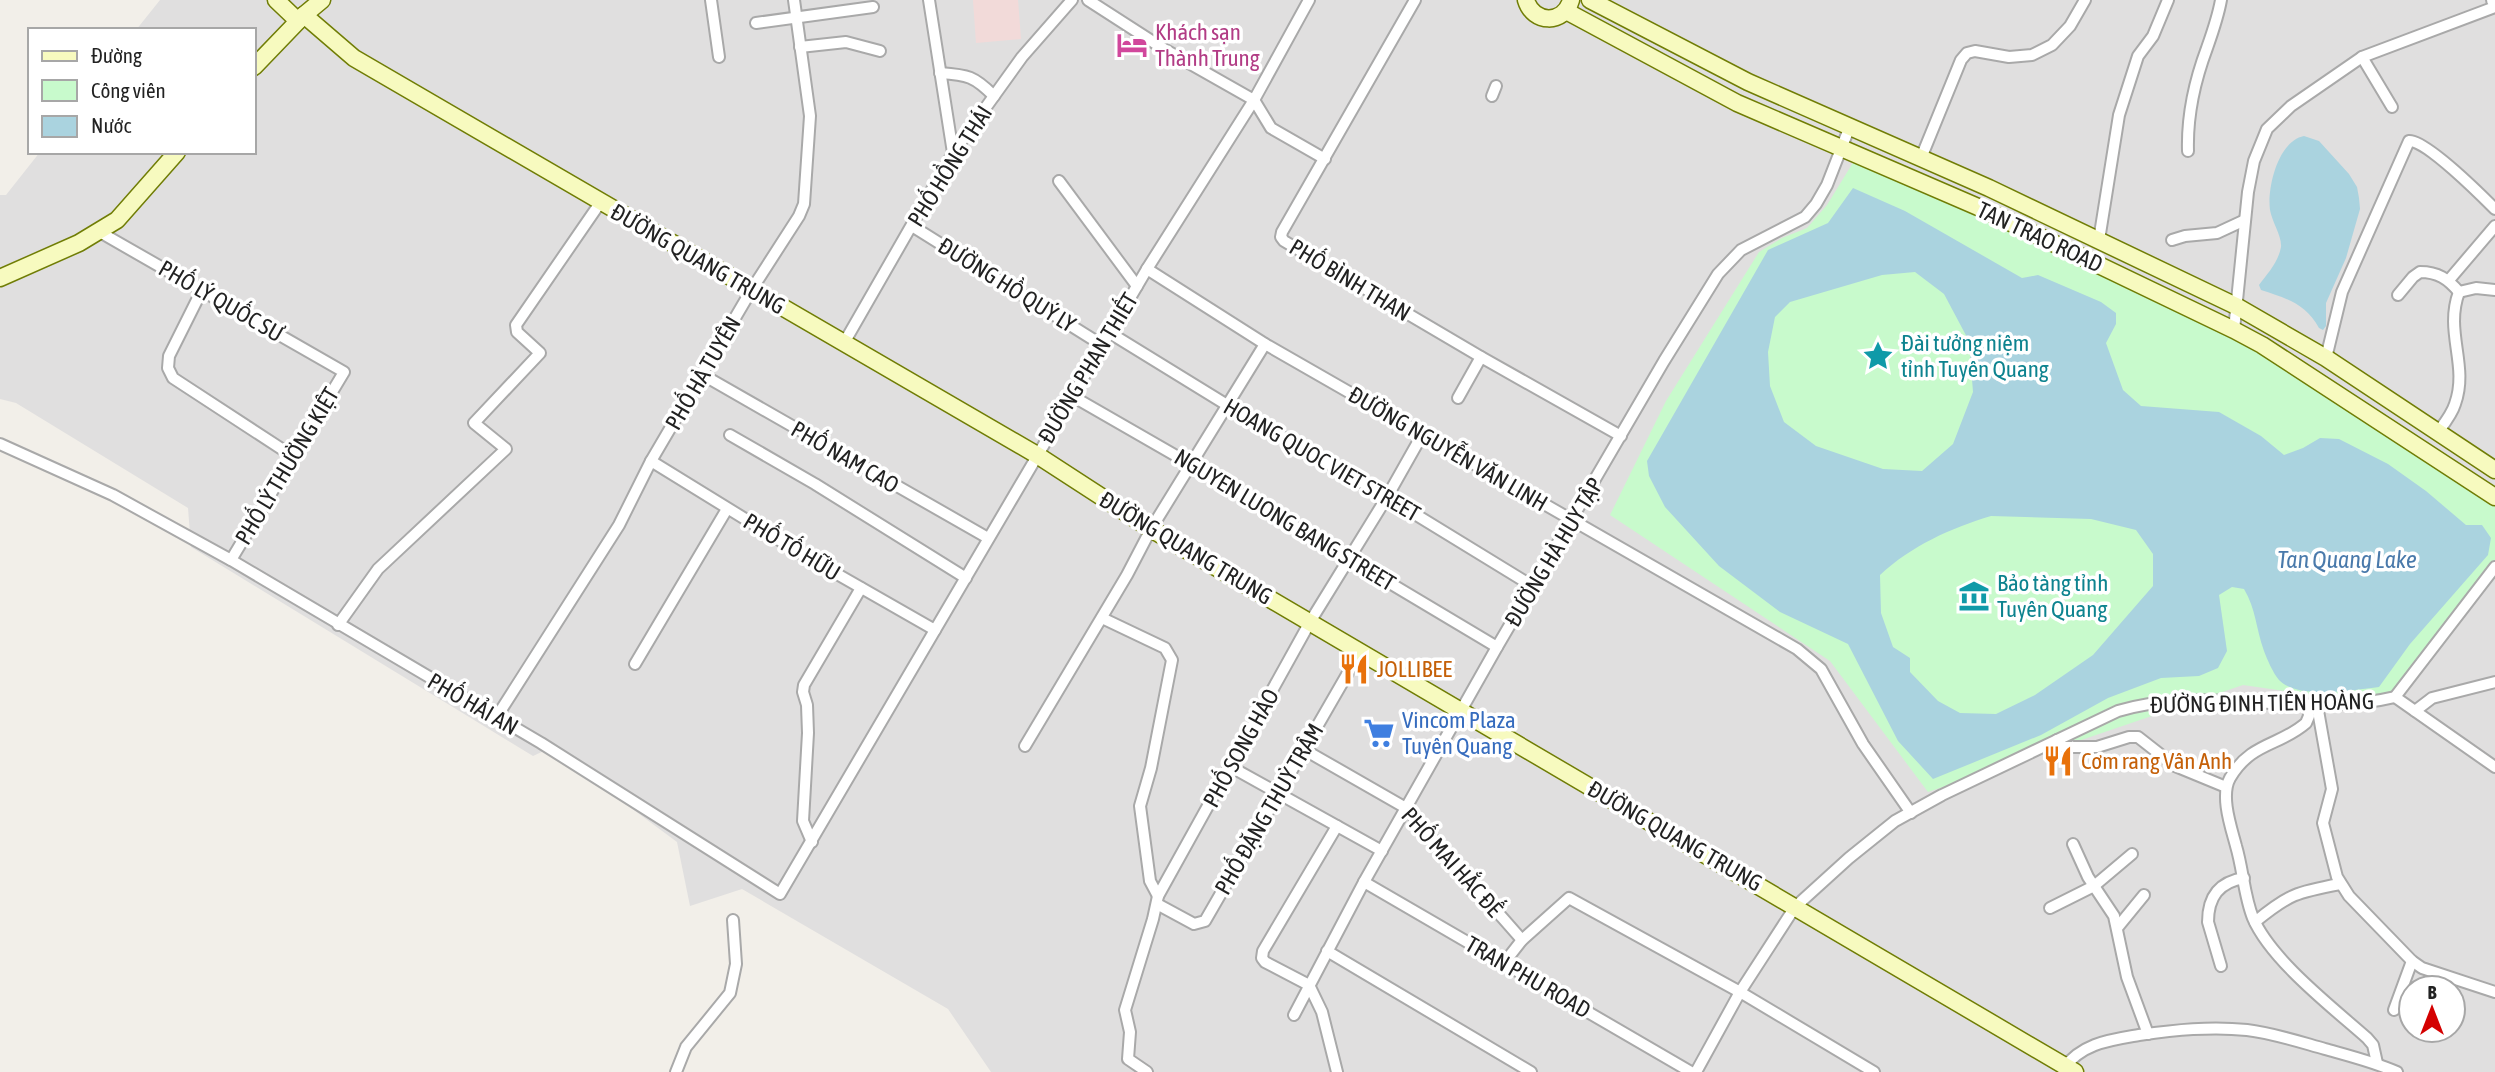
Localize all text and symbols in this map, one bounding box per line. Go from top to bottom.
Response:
place label: Khách sạn Thành Trung [1155,19,1260,71]
legend [28,28,256,154]
hotel icon: Khách sạn Thành Trung [1115,28,1149,62]
text: Đường [91,43,142,67]
text: Công viên [91,78,166,102]
street label: PHỐ HỒNG THÁI [901,100,997,231]
text: Nước [91,113,131,137]
street label: TAN TRAO ROAD [1973,197,2107,277]
street label: ĐƯỜNG QUANG TRUNG [606,199,790,319]
street label: ĐƯỜNG HỒ QUÝ LY [934,231,1082,338]
street label: PHỐ BÌNH THAN [1285,232,1416,326]
street label: PHỐ LÝ QUỐC SƯ [154,253,289,347]
street label: ĐƯỜNG PHAN THIẾT [1031,287,1143,448]
street label: PHỐ HÀ TUYÊN [658,311,746,434]
place label: Đài tưởng niệm tỉnh Tuyên Quang [1901,330,2049,382]
place icon: Đài tưởng niệm tỉnh Tuyên Quang [1861,339,1895,373]
street label: ĐƯỜNG NGUYỄN VĂN LINH [1344,380,1553,517]
street label: PHỐ LÝ THƯỜNG KIỆT [228,382,344,549]
street label: HOANG QUOC VIET STREET [1219,393,1425,527]
street label: PHỐ NAM CAO [787,414,904,498]
street label: NGUYEN LUONG BANG STREET [1170,444,1400,596]
street label: ĐƯỜNG HÀ HUY TẬP [1499,473,1609,631]
street label: ĐƯỜNG QUANG TRUNG [1095,486,1277,610]
street label: PHỐ TỐ HỮU [739,506,846,586]
water label: Tan Quang Lake [2277,546,2417,573]
place label: Bảo tàng tỉnh Tuyên Quang [1997,570,2108,622]
museum icon: Bảo tàng tỉnh Tuyên Quang [1957,579,1991,613]
restaurant icon: JOLLIBEE [1337,652,1371,686]
place label: JOLLIBEE [1377,656,1452,682]
street label: PHỐ HẢI AN [423,666,524,740]
street label: PHỐ SONG HÀO [1196,683,1284,812]
street label: ĐƯỜNG ĐINH TIÊN HOÀNG [2150,688,2374,718]
place label: Vincom Plaza Tuyên Quang [1402,707,1516,759]
supermarket icon: Vincom Plaza Tuyên Quang [1362,716,1396,750]
street label: PHỐ ĐẶNG THUỲ TRÂM [1208,718,1329,899]
restaurant icon: Cơm rang Vân Anh [2041,744,2075,778]
place label: Cơm rang Vân Anh [2081,748,2232,774]
street label: ĐƯỜNG QUANG TRUNG [1583,776,1767,896]
street label: PHỐ MAI HẮC ĐẾ [1396,801,1509,922]
street label: TRAN PHU ROAD [1461,931,1595,1023]
north arrow [2397,974,2467,1044]
text: B [2427,981,2437,1003]

